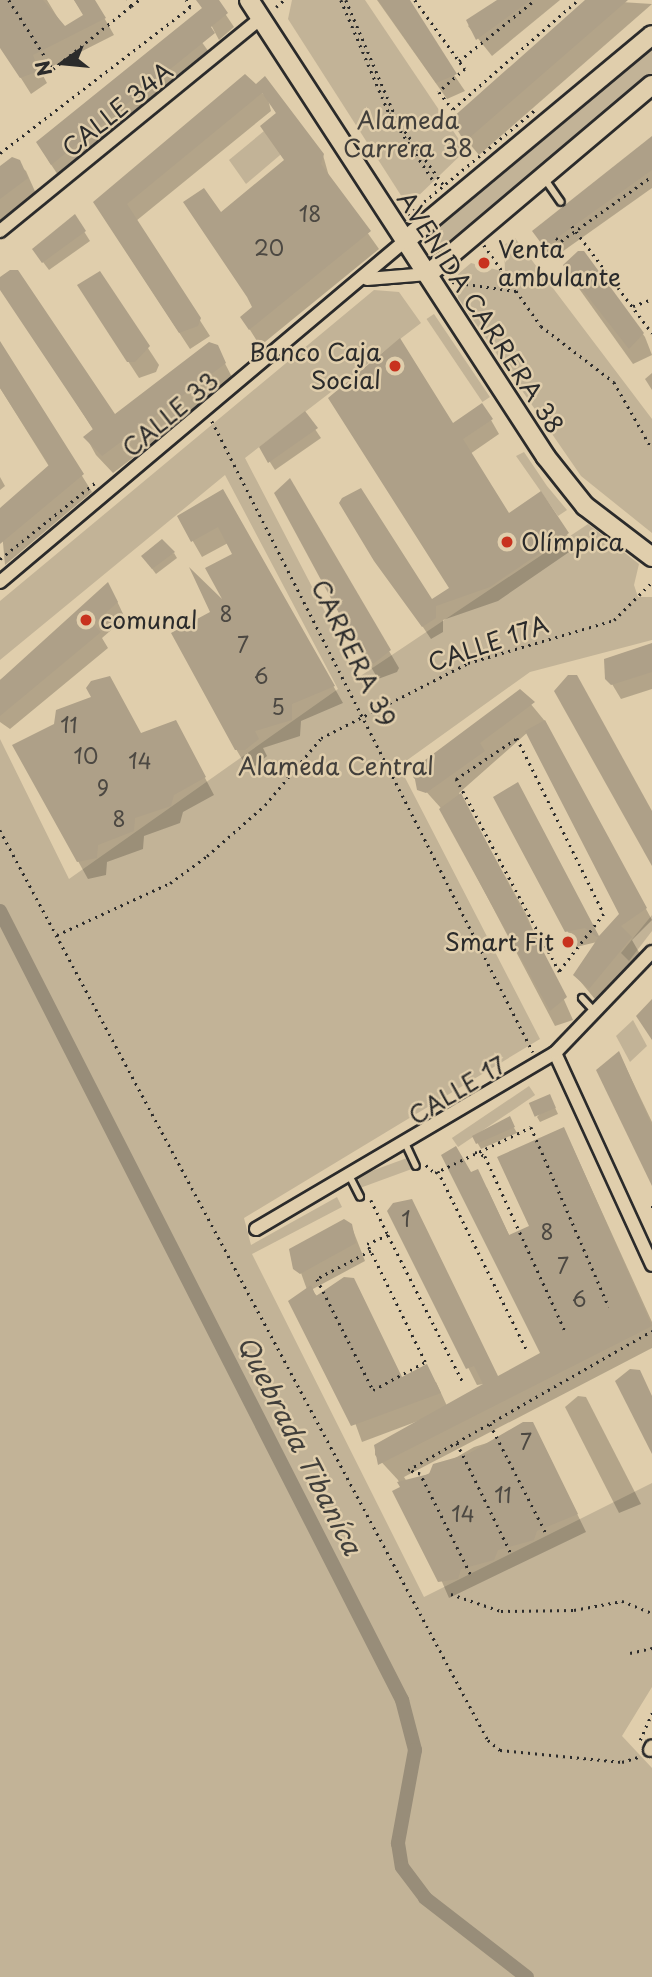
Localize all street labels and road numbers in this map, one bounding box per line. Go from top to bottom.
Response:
street label: CALLE 34A [55,55,179,163]
street label: AVENIDA CARRERA 38 [393,188,569,436]
street label: CALLE 33 [116,365,224,463]
street label: CARRERA 39 [307,576,401,730]
street label: CALLE 17A [423,609,553,677]
street label: CALLE 17 [402,1049,512,1131]

